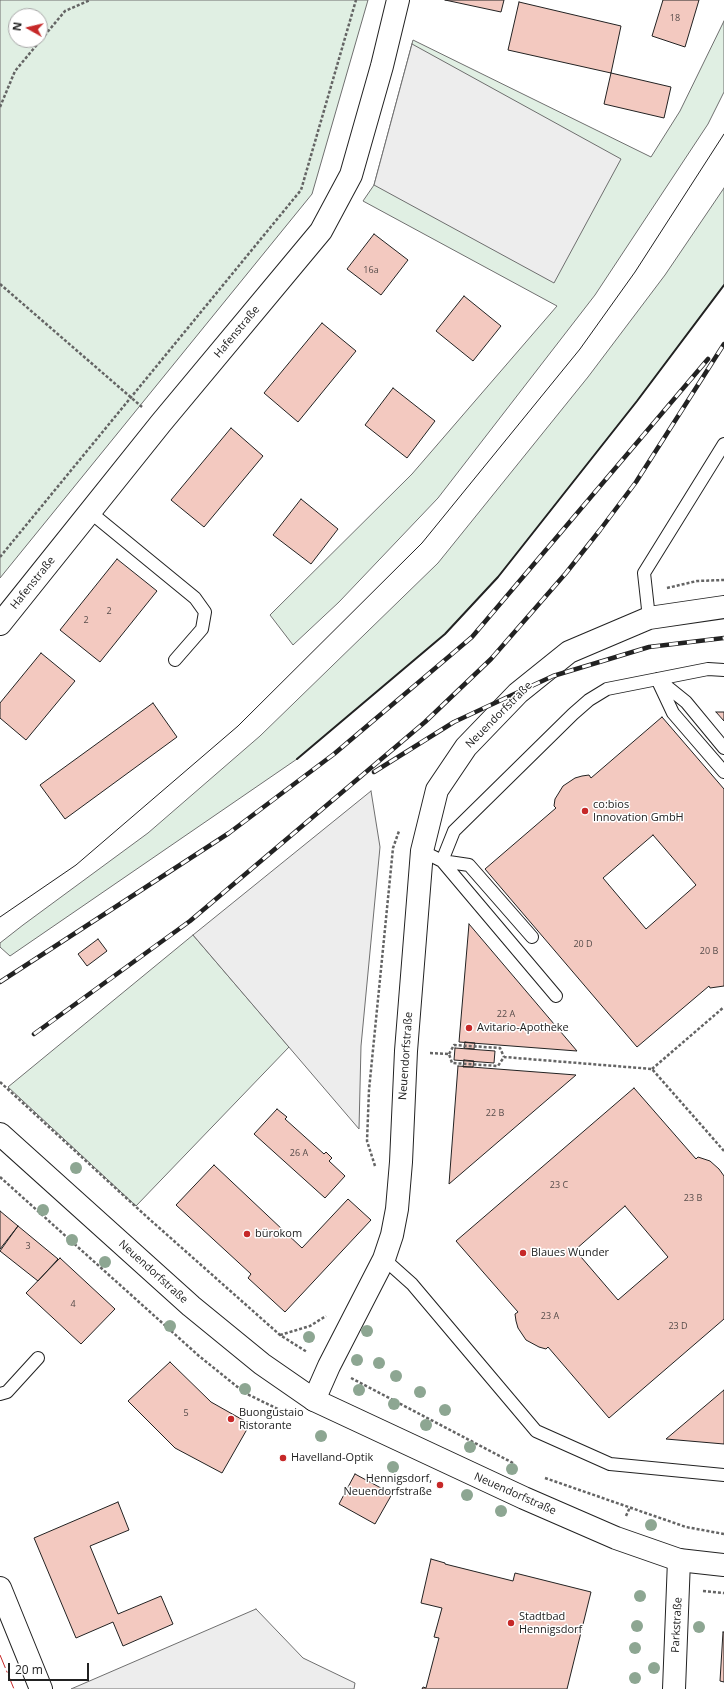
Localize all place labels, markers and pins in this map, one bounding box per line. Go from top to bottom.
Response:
place label: co:bios Innovation GmbH [593,798,684,824]
marker: co:bios Innovation GmbH [580,806,590,816]
place label: Avitario-Apotheke [477,1021,569,1035]
marker: Avitario-Apotheke [464,1023,474,1033]
place label: bürokom [255,1227,302,1241]
marker: bürokom [242,1229,252,1239]
place label: Blaues Wunder [531,1246,609,1260]
marker: Blaues Wunder [518,1248,528,1258]
place label: Buongustaio Ristorante [239,1406,304,1432]
marker: Buongustaio Ristorante [226,1414,236,1424]
place label: Havelland-Optik [291,1451,373,1465]
marker: Havelland-Optik [278,1453,288,1463]
place label: Hennigsdorf, Neuendorfstraße [344,1472,432,1498]
marker: Hennigsdorf, Neuendorfstraße [435,1480,445,1490]
place label: Stadtbad Hennigsdorf [519,1610,582,1636]
marker: Stadtbad Hennigsdorf [506,1618,516,1628]

